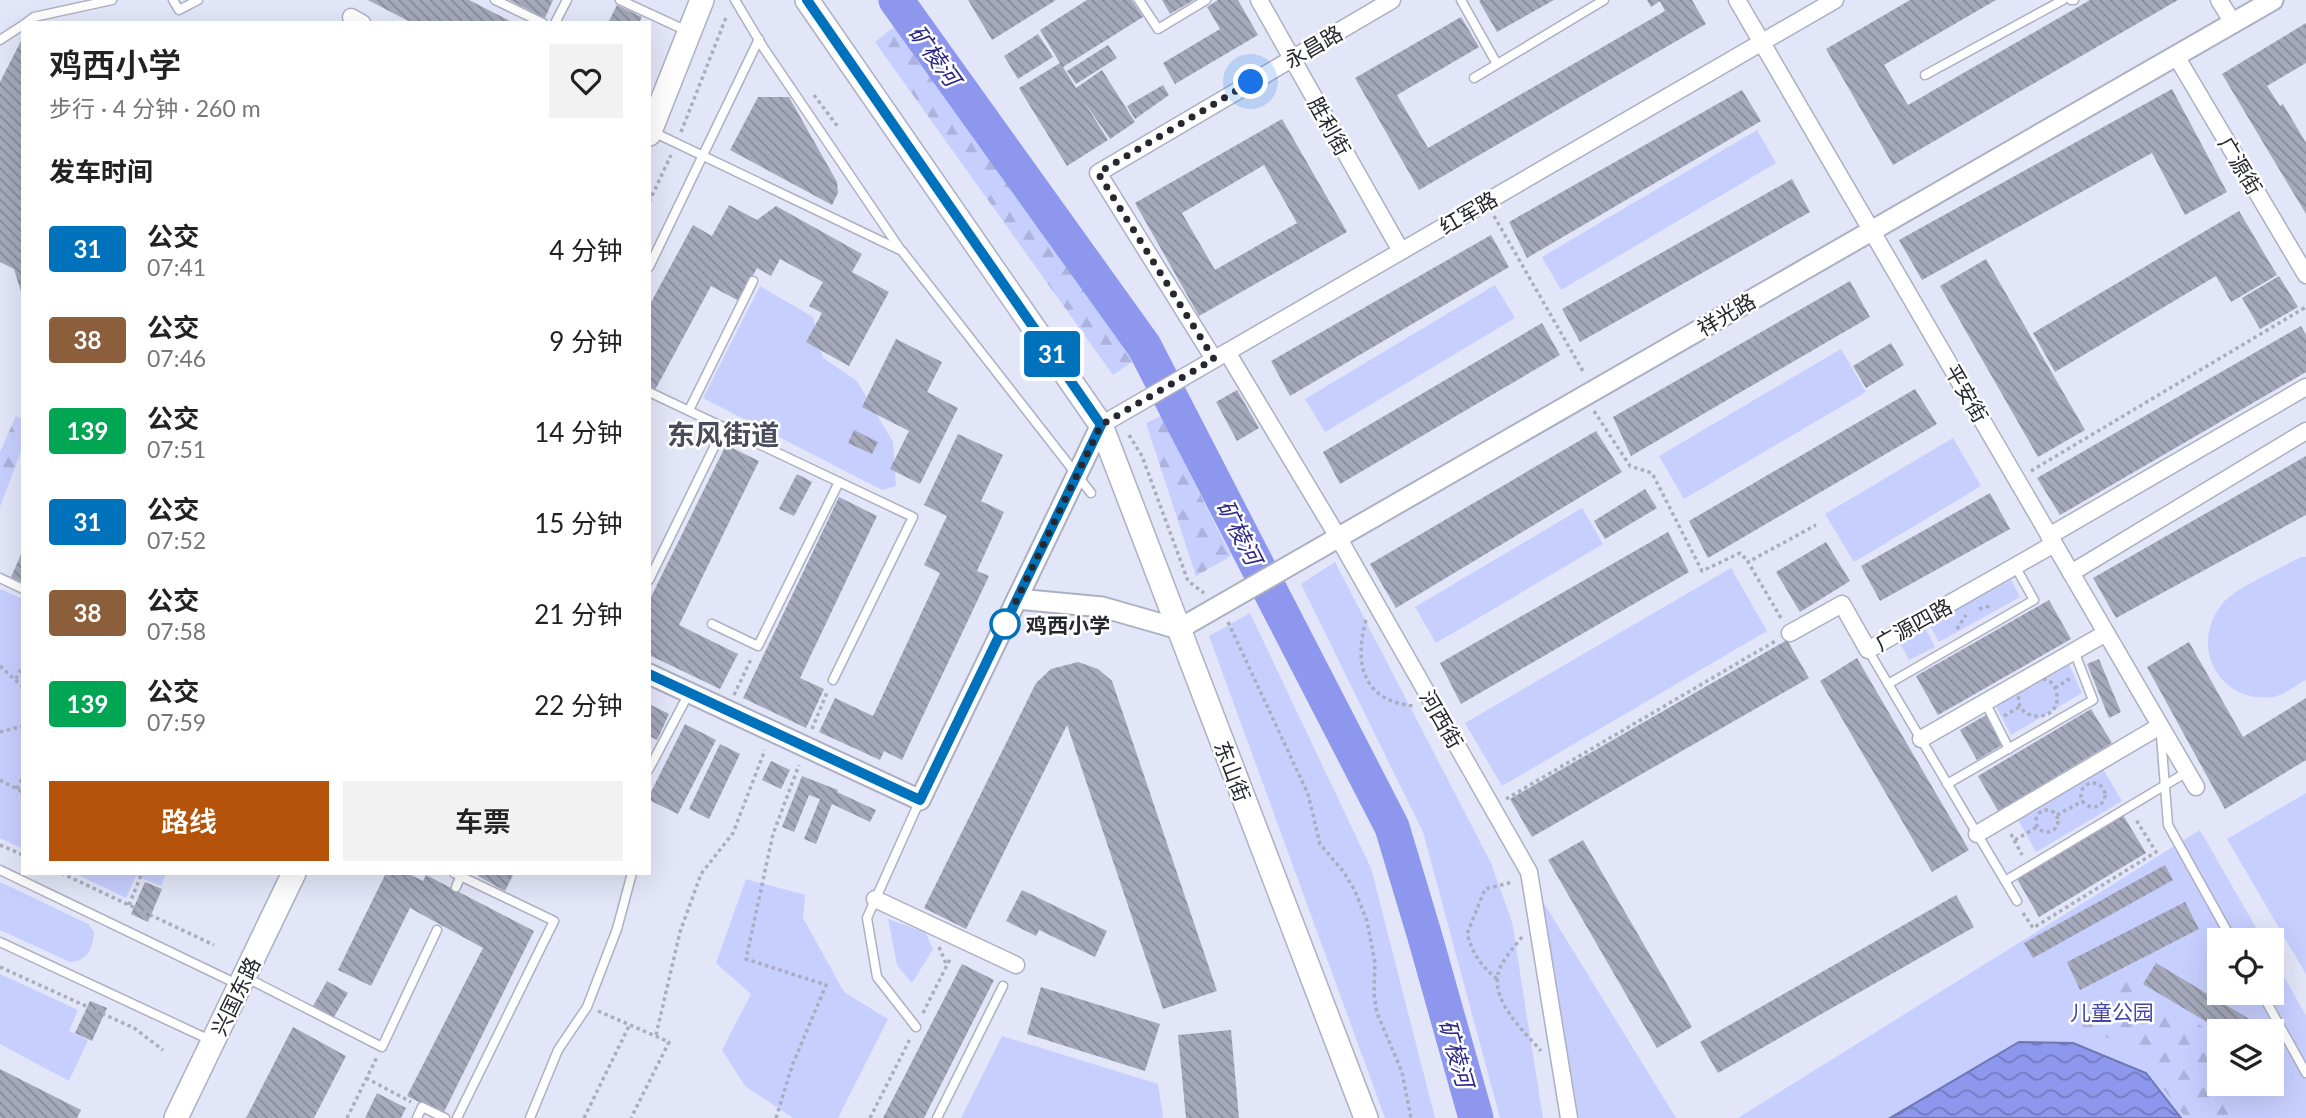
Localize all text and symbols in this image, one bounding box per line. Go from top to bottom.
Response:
water label: 矿棱河 [903,19,969,94]
street label: 永昌路 [1279,19,1347,73]
text: 鸡西小学 [49,44,181,84]
button: heart [549,44,623,118]
your location [1233,64,1268,99]
street label: 胜利街 [1304,92,1356,160]
text: 步行 · 4 分钟 · 260 m [49,94,261,122]
street label: 广源街 [2214,132,2268,198]
text: 发车时间 [49,155,153,187]
street label: 红军路 [1434,185,1502,239]
text: 公交 [147,220,199,252]
text: 31 [74,234,101,263]
text: 4 分钟 [549,234,623,266]
text: 07:41 [147,253,206,281]
street label: 祥光路 [1692,287,1760,341]
text: 公交 [147,311,199,343]
text: 38 [74,325,101,354]
text: 9 分钟 [549,325,623,357]
line badge: 31 [1020,331,1084,377]
text: 31 [1038,339,1066,368]
text: 07:46 [147,344,206,372]
street label: 平安街 [1940,359,1994,427]
text: 公交 [147,402,199,434]
text: 139 [67,416,108,445]
text: 14 分钟 [534,416,623,448]
district label: 东风街道 [667,417,779,451]
text: 07:51 [147,435,206,463]
text: 公交 [147,493,199,525]
water label: 矿棱河 [1212,495,1270,573]
text: 31 [74,507,101,536]
text: 15 分钟 [534,507,623,539]
text: 07:52 [147,526,206,554]
text: 公交 [147,584,199,616]
street label: 广源四路 [1870,593,1956,655]
text: 38 [74,598,101,627]
text: 21 分钟 [534,598,623,630]
marker: 鸡西小学 [990,609,1020,639]
place label: 鸡西小学 [1026,612,1110,637]
text: 07:58 [147,617,206,645]
text: 公交 [147,675,199,707]
street label: 河西街 [1415,685,1469,753]
text: 139 [67,689,108,718]
text: 22 分钟 [534,689,623,721]
text: 07:59 [147,708,206,736]
street label: 东山街 [1210,737,1256,805]
button: 路线 [49,781,329,861]
button: 车票 [343,781,623,861]
map controls [2207,928,2284,1096]
button: locate [2207,928,2284,1005]
street label: 兴国东路 [205,953,265,1039]
park label: 儿童公园 [2070,999,2154,1024]
water label: 矿棱河 [1434,1016,1481,1094]
button: layers [2207,1019,2284,1096]

